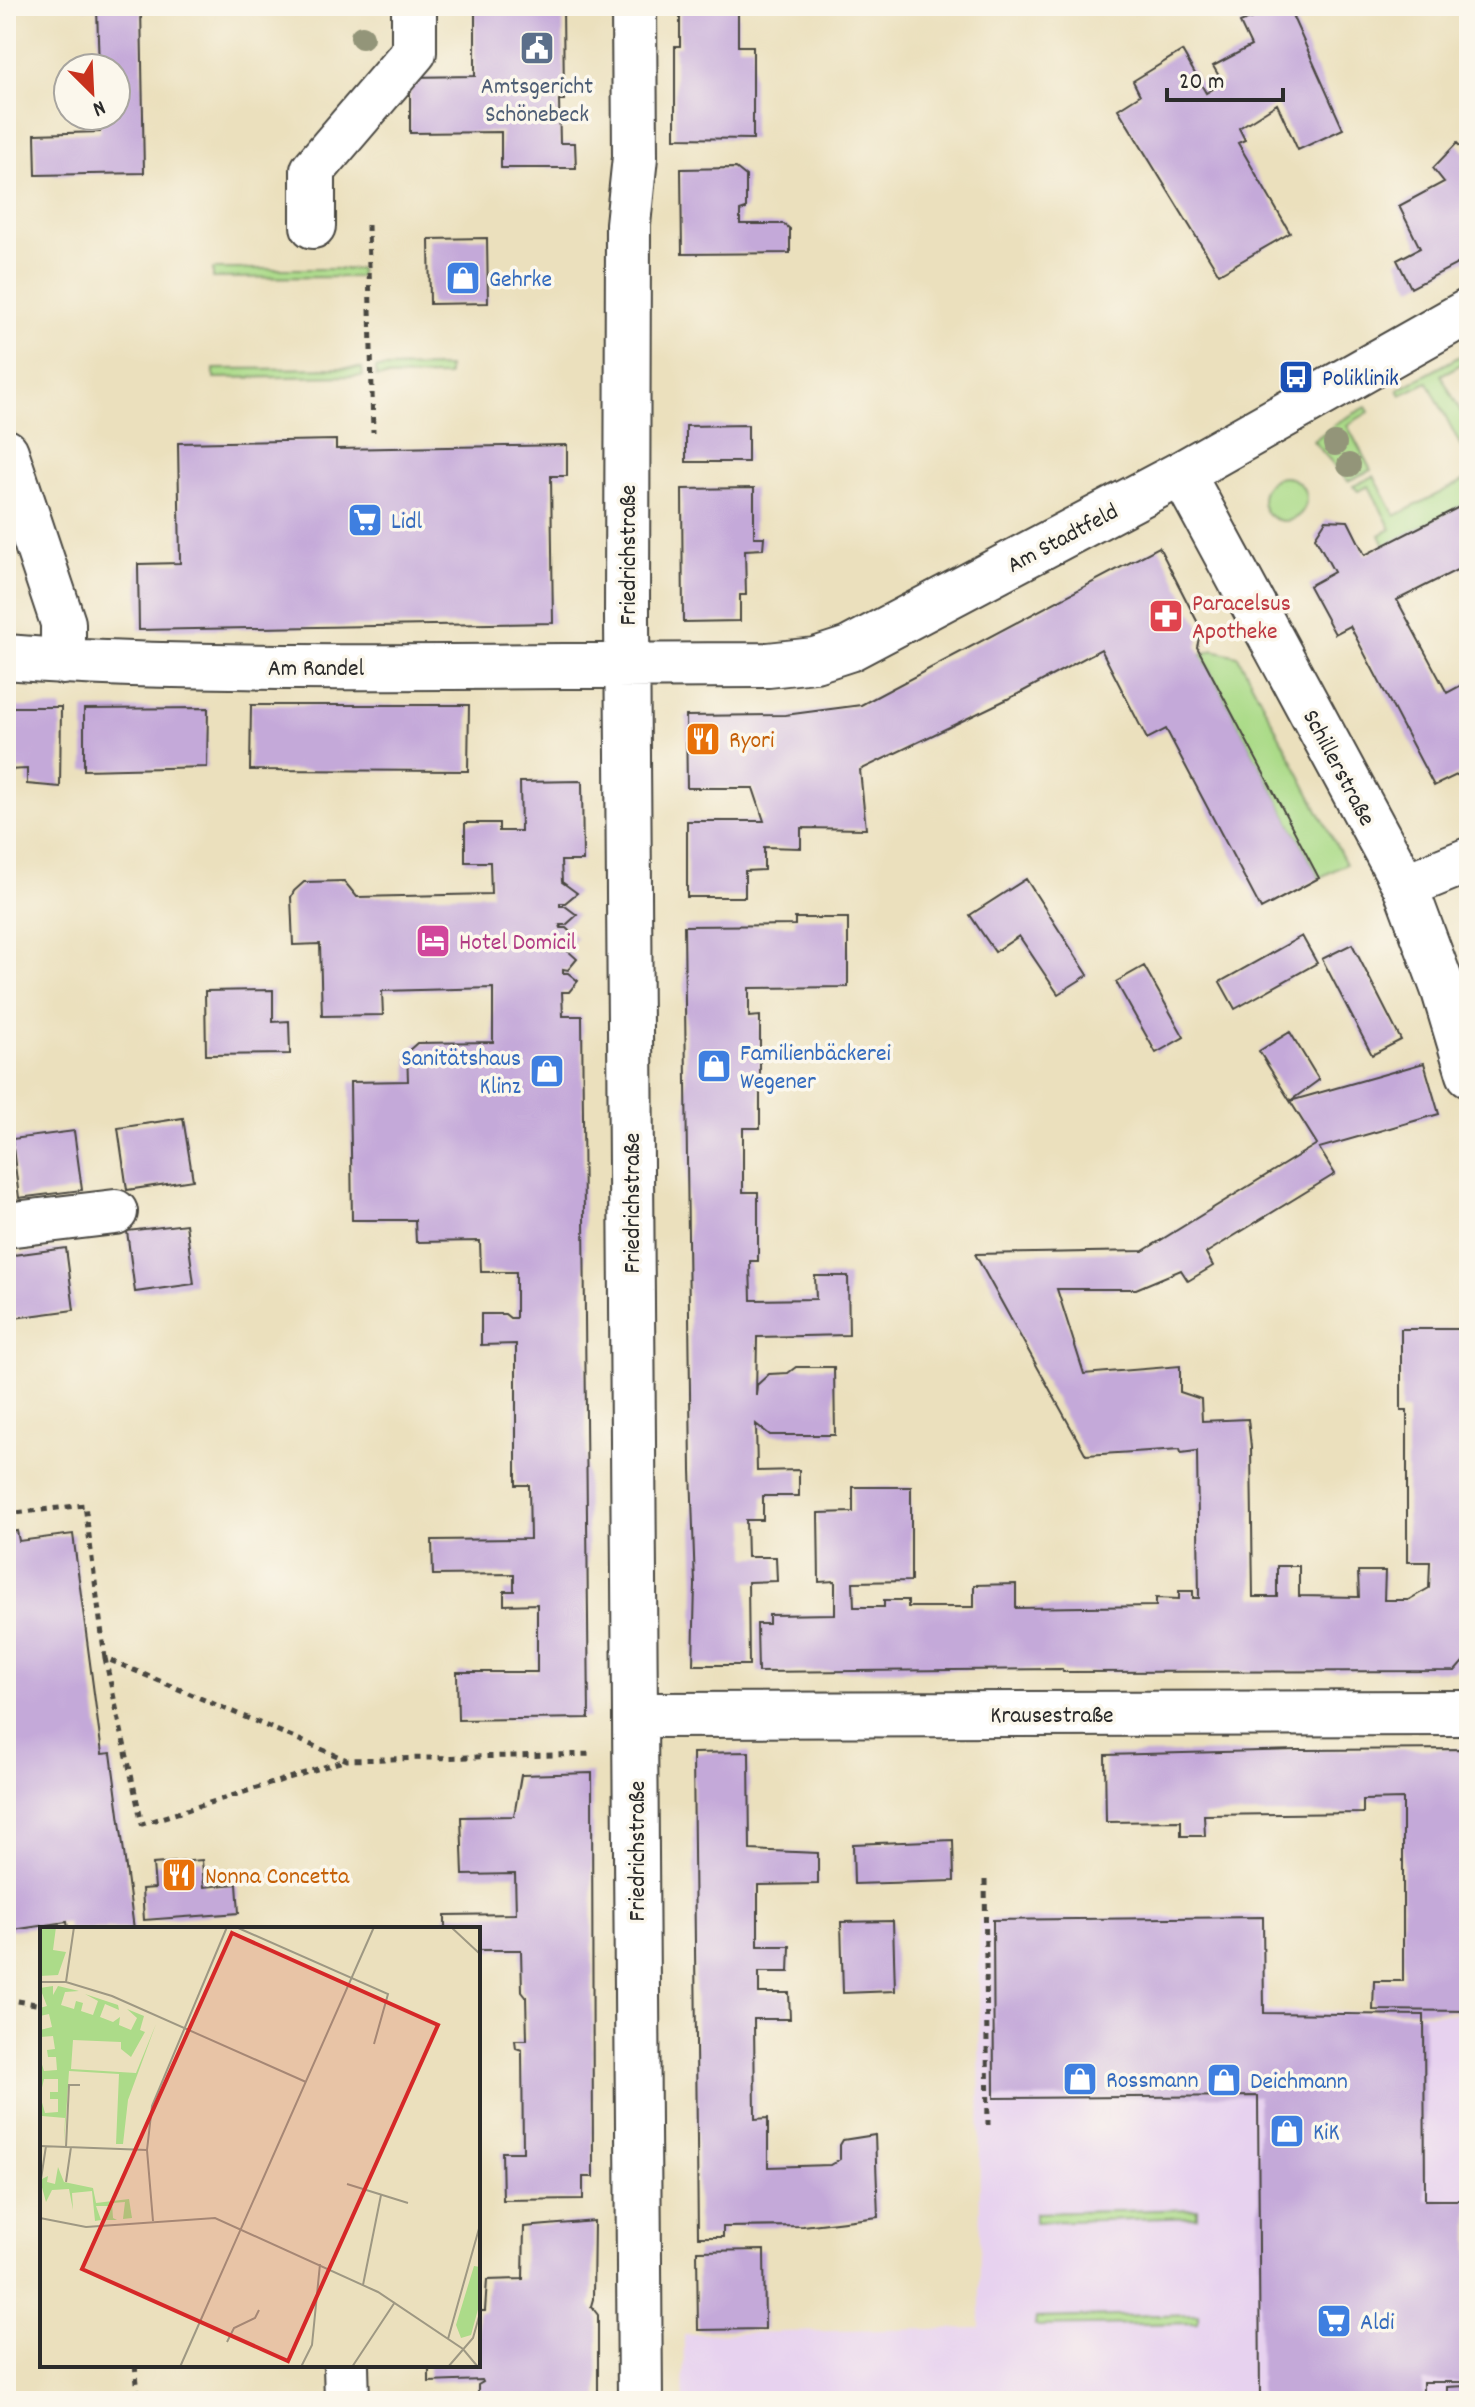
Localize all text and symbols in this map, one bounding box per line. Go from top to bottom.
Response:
public building icon: Amtsgericht Schönebeck [518,29,556,67]
north arrow [52,52,132,132]
scale bar [1167,52,1283,102]
text: 20 m [1179,66,1225,100]
place label: Amtsgericht Schönebeck [481,71,593,133]
text: N [87,91,110,123]
shop icon: Gehrke [444,259,482,297]
place label: Gehrke [489,264,552,298]
bus stop icon: Poliklinik [1277,358,1315,396]
place label: Poliklinik [1322,363,1399,397]
street label: Friedrichstraße [613,485,647,625]
street label: Am Stadtfeld [1002,496,1125,583]
supermarket icon: Lidl [346,501,384,539]
place label: Lidl [391,506,422,540]
place label: Paracelsus Apotheke [1192,588,1291,650]
pharmacy icon: Paracelsus Apotheke [1147,597,1185,635]
street label: Am Randel [268,653,365,687]
street label: Schillerstraße [1292,704,1382,833]
restaurant icon: Ryori [684,720,722,758]
place label: Ryori [729,725,774,759]
hotel icon: Hotel Domicil [414,922,452,960]
place label: Hotel Domicil [459,927,577,961]
place label: Familienbäckerei Wegener [740,1038,891,1100]
place label: Sanitätshaus Klinz [401,1043,521,1105]
shop icon: Familienbäckerei Wegener [695,1047,733,1085]
shop icon: Sanitätshaus Klinz [528,1052,566,1090]
street label: Friedrichstraße [617,1133,651,1273]
street label: Krausestraße [990,1700,1114,1734]
street label: Friedrichstraße [622,1781,656,1921]
restaurant icon: Nonna Concetta [160,1856,198,1894]
place label: Nonna Concetta [205,1861,350,1895]
inset map [40,1927,480,2367]
shop icon: Rossmann [1061,2060,1099,2098]
shop icon: Deichmann [1205,2061,1243,2099]
place label: Rossmann [1106,2065,1199,2099]
place label: Deichmann [1250,2066,1348,2100]
shop icon: KiK [1268,2112,1306,2150]
place label: KiK [1313,2117,1340,2151]
supermarket icon: Aldi [1315,2302,1353,2340]
place label: Aldi [1360,2307,1394,2341]

